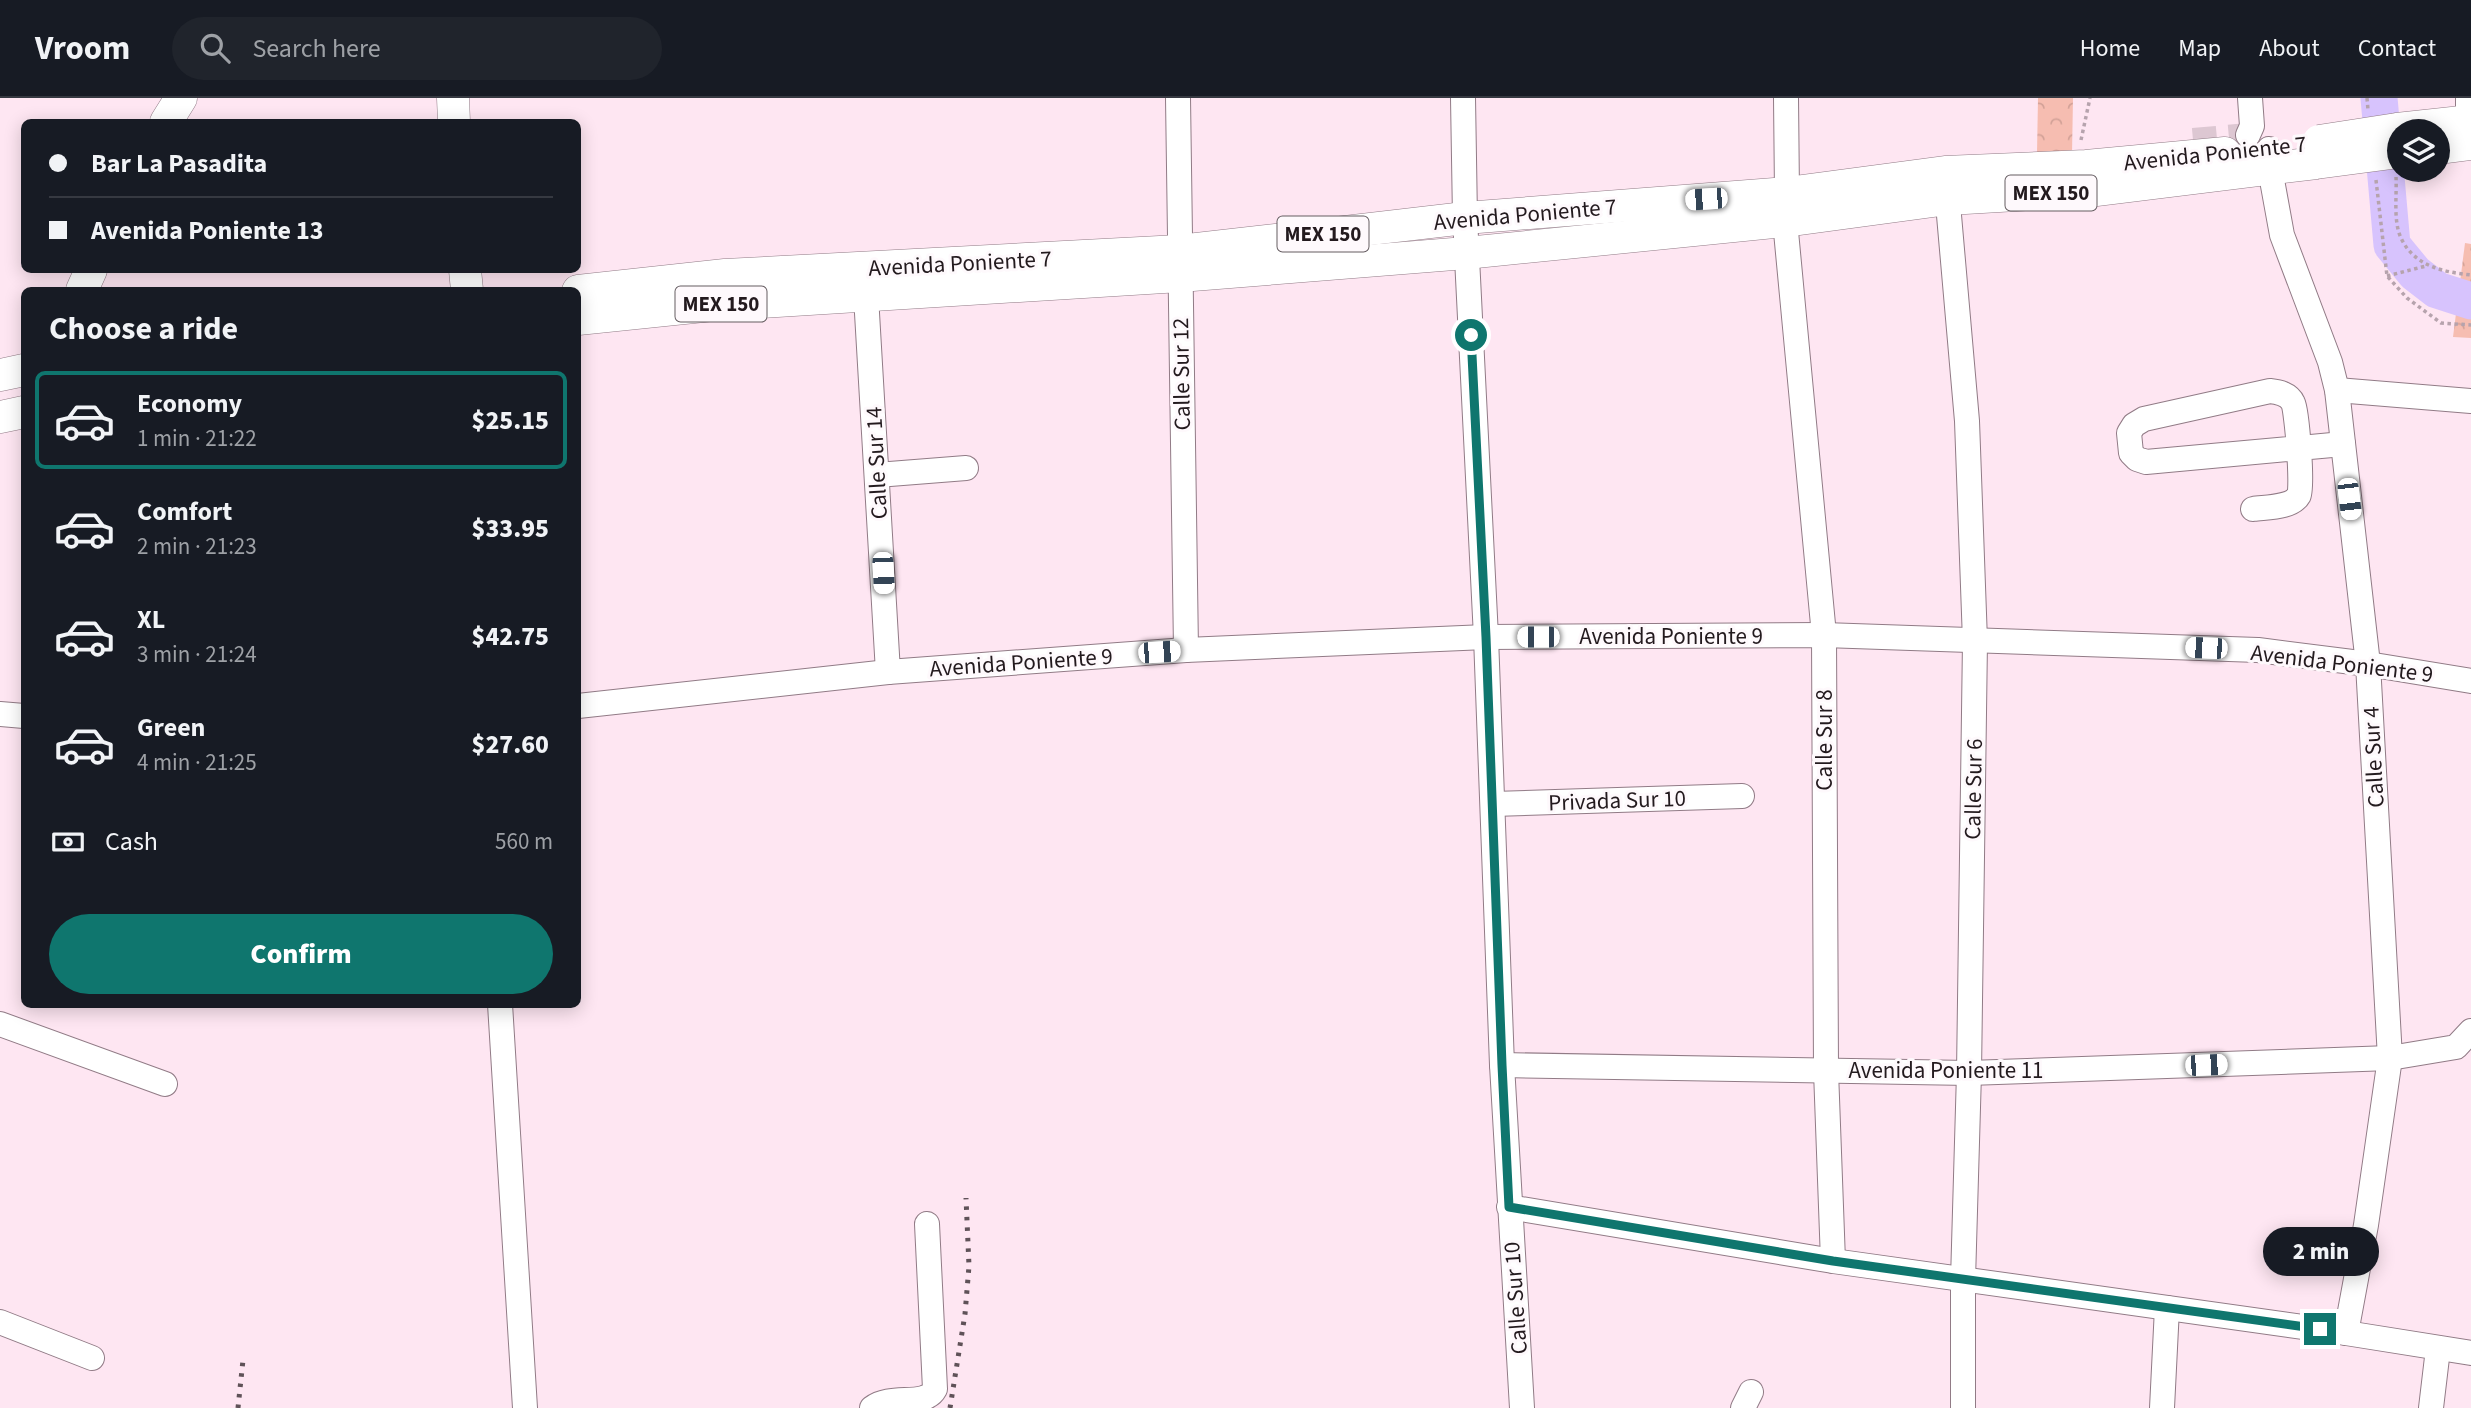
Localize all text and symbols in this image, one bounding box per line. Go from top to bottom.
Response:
search box [172,17,662,80]
text: Vroom [35,25,130,72]
icon: search [196,29,234,67]
text: Search here [252,30,381,67]
text: Home [2080,31,2140,66]
text: Map [2178,31,2221,66]
text: About [2259,31,2320,66]
text: Contact [2358,31,2436,66]
map controls [2387,119,2450,182]
button: layers [2387,119,2450,182]
street label: Avenida Poniente 7 [2122,127,2308,180]
text: Bar La Pasadita [91,145,267,182]
road number: MEX 150 [2006,176,2096,210]
car [1685,187,1728,211]
street label: Avenida Poniente 7 [1432,190,1618,239]
text: Avenida Poniente 13 [91,212,324,249]
road number: MEX 150 [1278,216,1368,252]
street label: Avenida Poniente 7 [867,242,1053,285]
road number: MEX 150 [676,286,766,322]
text: Choose a ride [49,306,238,352]
street label: Calle Sur 12 [1164,317,1199,431]
route start [1455,319,1487,351]
text: Economy [137,385,242,422]
icon: car [53,389,116,452]
text: $25.15 [472,402,549,439]
street label: Calle Sur 14 [857,406,896,520]
text: 1 min · 21:22 [137,422,257,455]
car [2337,477,2362,521]
text: Comfort [137,493,232,530]
icon: car [53,497,116,560]
text: $33.95 [472,510,549,547]
text: 2 min · 21:23 [137,530,257,563]
car [872,551,895,595]
text: XL [137,601,165,638]
icon: car [53,605,116,668]
text: $42.75 [472,618,549,655]
street label: Avenida Poniente 9 [1579,620,1763,653]
car [1518,627,1560,648]
street label: Avenida Poniente 9 [2249,636,2435,691]
car [2185,637,2228,659]
text: 3 min · 21:24 [137,638,257,671]
street label: Avenida Poniente 9 [928,640,1114,685]
car [1138,640,1181,664]
street label: Calle Sur 8 [1808,689,1841,791]
street label: Calle Sur 4 [2354,706,2393,808]
text: Green [137,709,205,746]
icon: car [53,713,116,776]
text: $27.60 [472,726,549,763]
street label: Calle Sur 6 [1956,738,1991,840]
text: 4 min · 21:25 [137,746,257,779]
street label: Privada Sur 10 [1548,782,1686,819]
icon: cash [49,823,87,861]
text: Cash [105,823,158,860]
text: 560 m [495,825,553,858]
button: Confirm [49,914,553,994]
street label: Avenida Poniente 11 [1848,1054,2044,1087]
car [2185,1054,2228,1076]
callout: 2 min [2262,1228,2378,1276]
text: 2 min [2293,1235,2349,1268]
street label: Calle Sur 10 [1495,1241,1536,1355]
route end [2304,1313,2336,1345]

